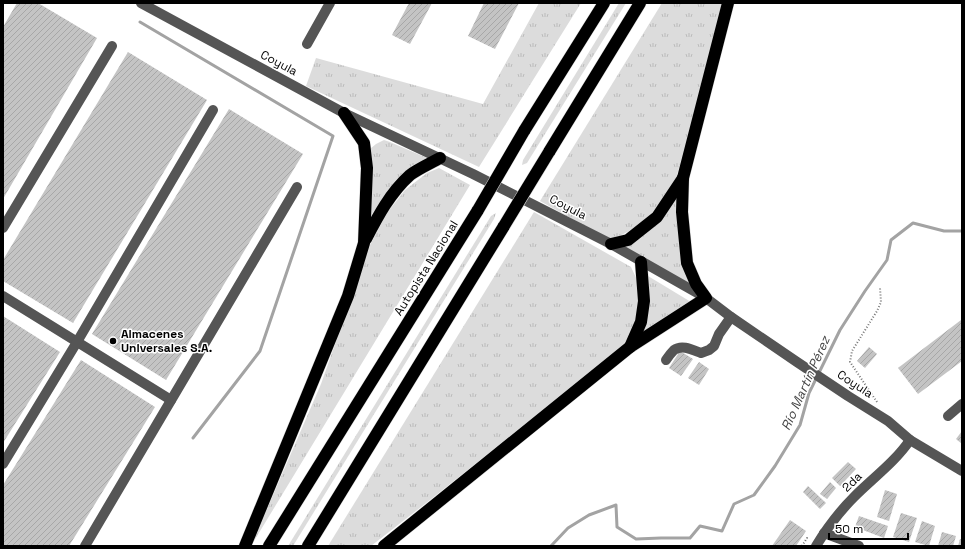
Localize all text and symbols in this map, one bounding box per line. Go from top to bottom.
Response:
street label: Coyula [258,47,300,79]
street label: Coyula [547,191,589,223]
street label: Autopista Nacional [390,217,462,319]
place label: Almacenes Universales S.A. [121,326,212,356]
water label: Río Martín Pérez [777,332,834,433]
marker: Almacenes Universales S.A. [108,336,118,346]
street label: Coyula [834,366,876,402]
street label: 2da [839,469,865,495]
scale bar [829,515,908,541]
text: 50 m [835,521,863,537]

